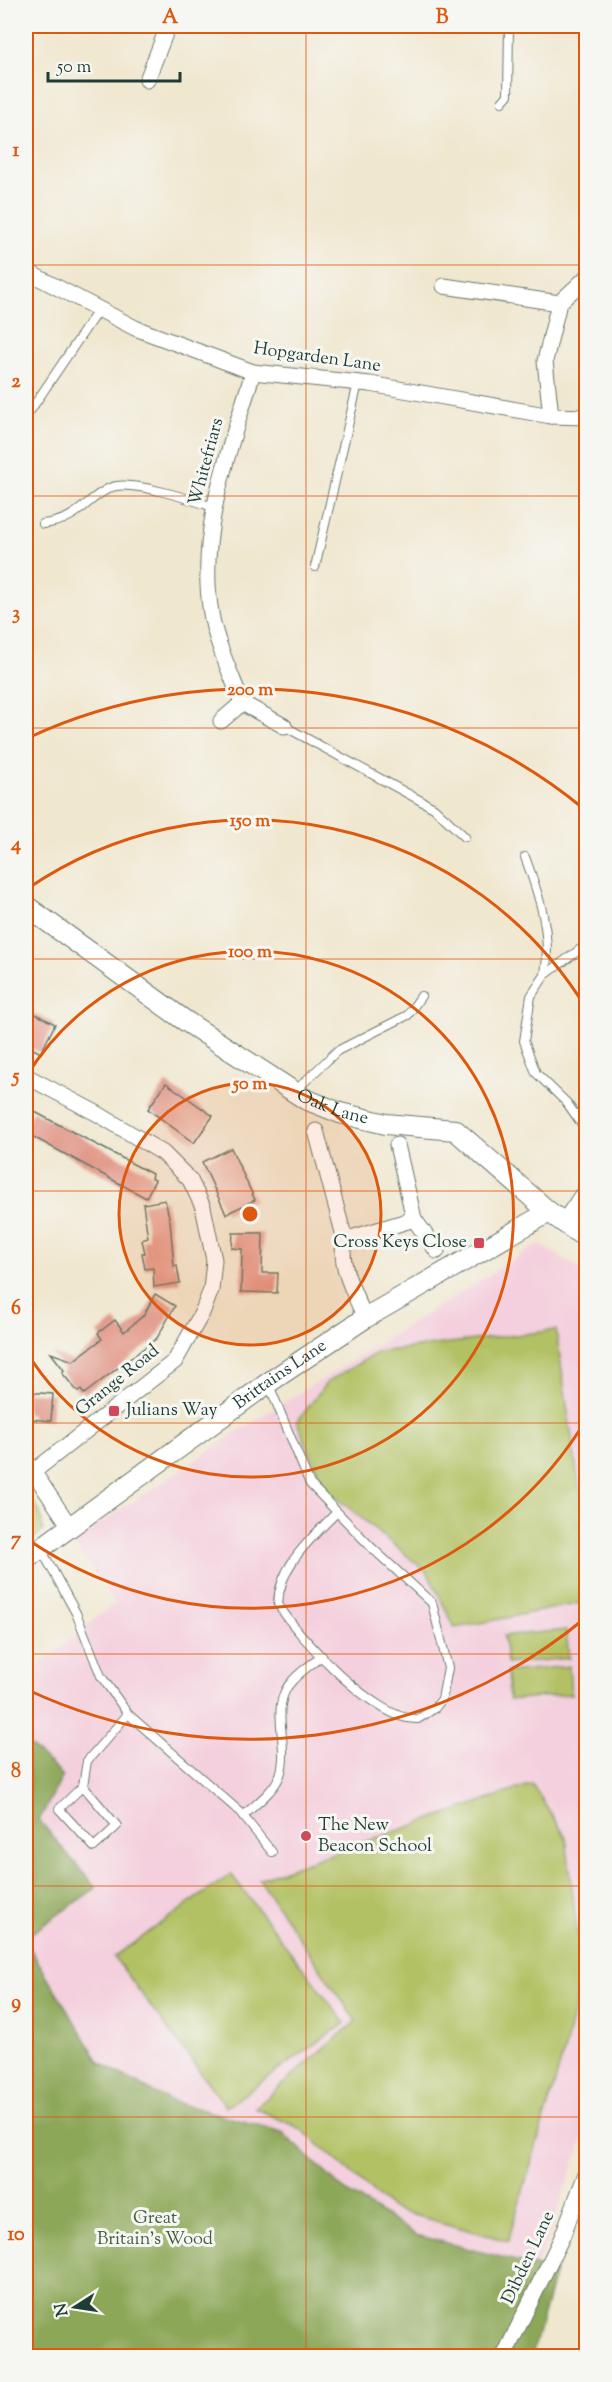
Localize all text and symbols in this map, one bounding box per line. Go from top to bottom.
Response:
text: A [162,4,179,33]
text: B [436,4,449,33]
scale bar [48,45,180,83]
text: 50 m [56,55,92,81]
text: 1 [13,137,20,166]
street label: Hopgarden Lane [252,336,382,380]
text: 2 [11,368,21,397]
street label: Whitefriars [183,415,231,509]
text: 3 [12,600,20,629]
text: 200 m [227,678,273,704]
text: 150 m [230,809,270,835]
text: 4 [10,831,21,860]
text: 100 m [228,940,272,966]
text: 5 [11,1063,20,1092]
text: 50 m [231,1072,267,1098]
street label: Oak Lane [290,1083,371,1132]
centre of rings [240,1204,260,1224]
place label: Cross Keys Close [333,1230,467,1256]
marker: Cross Keys Close [472,1236,486,1250]
text: 6 [11,1295,21,1324]
street label: Brittains Lane [228,1334,333,1417]
street label: Grange Road [70,1339,166,1423]
place label: Julians Way [125,1398,218,1424]
marker: Julians Way [107,1404,121,1418]
text: 7 [11,1526,22,1555]
text: 8 [11,1758,21,1787]
place label: The New Beacon School [318,1813,432,1860]
marker: The New Beacon School [299,1829,313,1843]
text: 9 [11,1989,21,2018]
park label: Great Britain's Wood [97,2206,213,2253]
street label: Dibden Lane [496,2207,562,2309]
text: 10 [7,2221,25,2250]
north arrow [45,2277,105,2337]
text: N [50,2301,75,2318]

